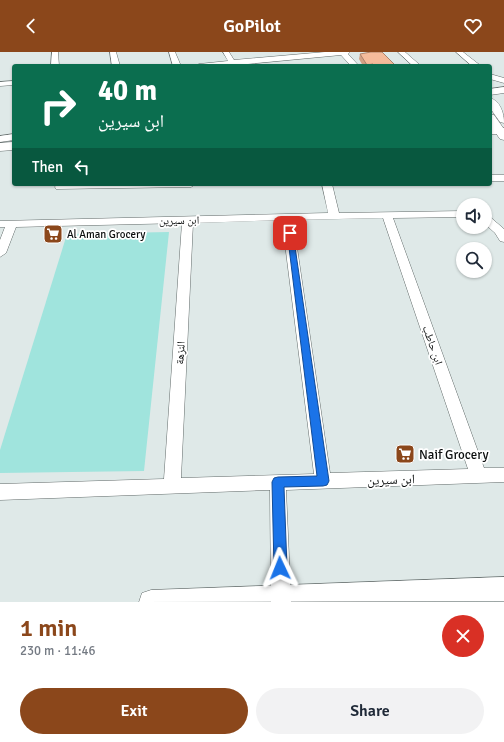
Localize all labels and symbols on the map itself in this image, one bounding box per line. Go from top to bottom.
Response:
street label: ابن سيرين [159,214,199,227]
pin [273,216,307,250]
supermarket icon: Al Aman Grocery [42,223,64,245]
place label: Al Aman Grocery [67,228,146,241]
street label: ابن حاطب [420,324,445,366]
street label: النزهة [173,341,188,365]
supermarket icon: Naif Grocery [394,443,416,465]
place label: Naif Grocery [419,447,489,463]
street label: ابن سيرين [367,471,415,489]
position arrow [259,547,301,589]

